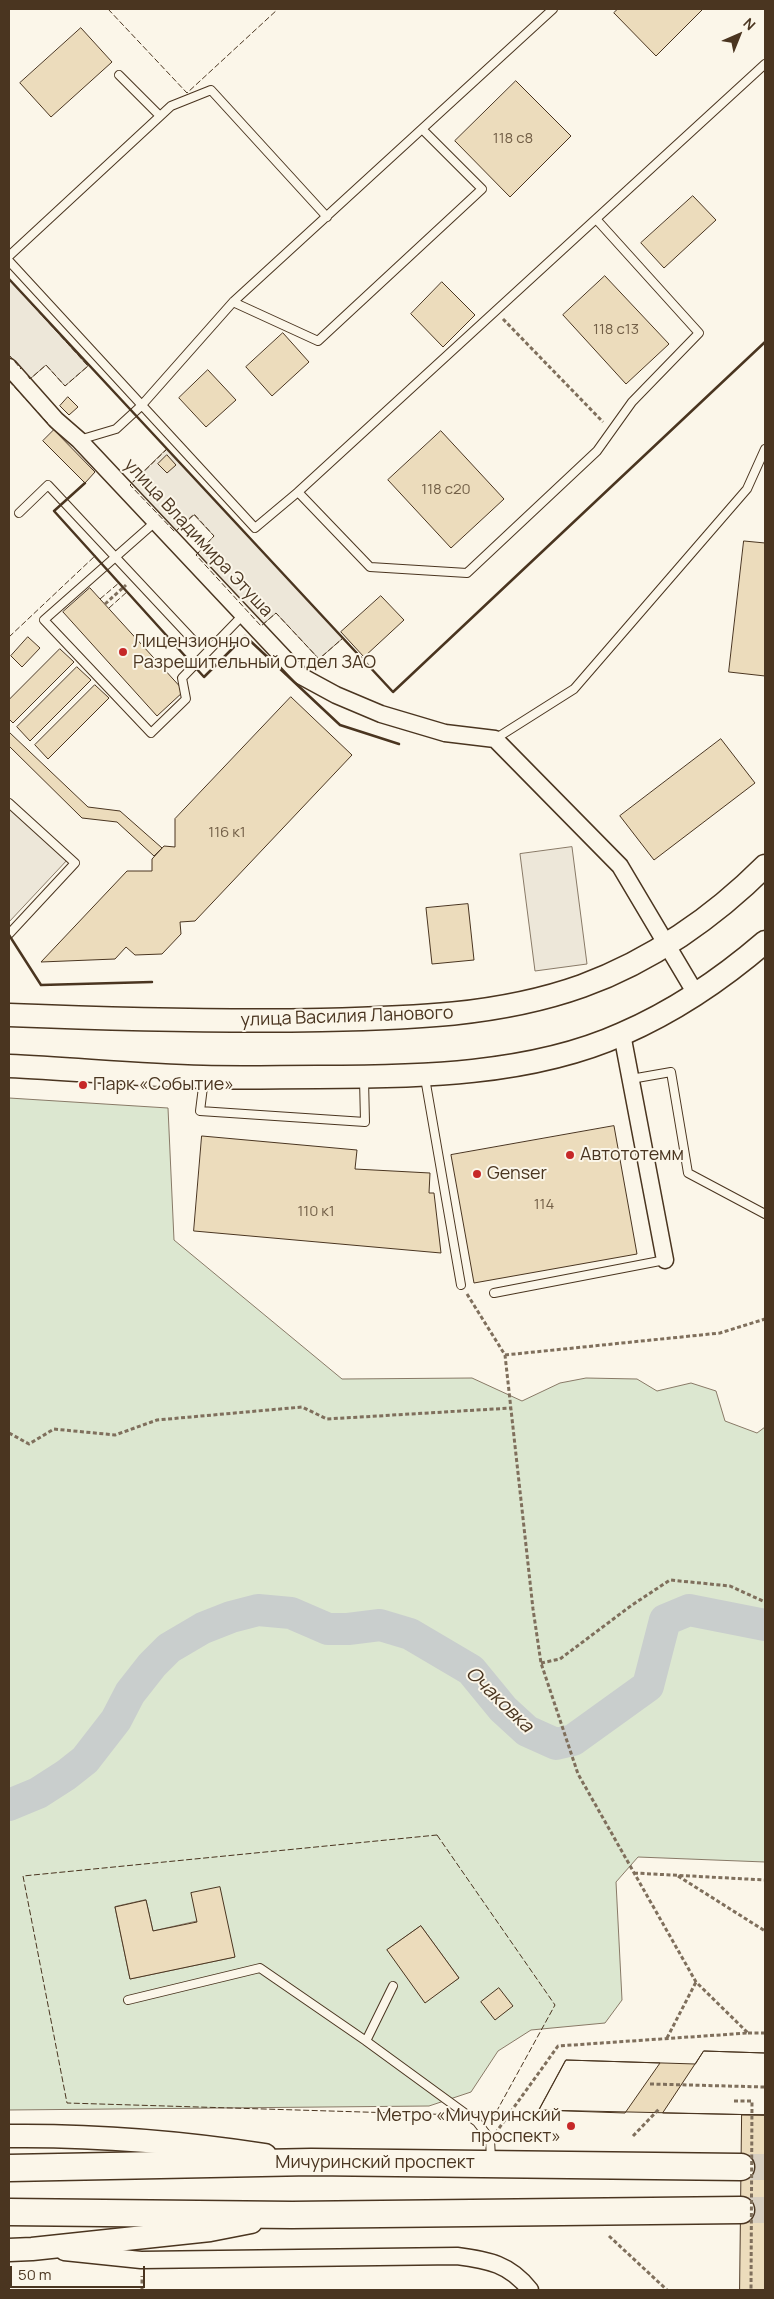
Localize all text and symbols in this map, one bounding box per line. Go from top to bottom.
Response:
north arrow [714,10,764,60]
text: N [740,14,760,34]
house number: 118 с8 [493,130,533,148]
house number: 118 с13 [593,321,639,339]
street label: улица Владимира Этуша [119,454,277,622]
house number: 118 с20 [421,481,471,499]
place label: Лицензионно Разрешительный Отдел ЗАО [133,631,376,674]
marker: Лицензионно Разрешительный Отдел ЗАО [117,646,129,658]
house number: 116 к1 [208,824,246,842]
street label: улица Василия Ланового [240,1002,454,1032]
place label: Парк «Событие» [93,1074,234,1096]
marker: Парк «Событие» [77,1079,89,1091]
place label: Автототемм [580,1144,684,1166]
marker: Автототемм [564,1149,576,1161]
place label: Genser [487,1163,547,1185]
marker: Genser [471,1168,483,1180]
house number: 114 [534,1196,554,1214]
house number: 110 к1 [297,1203,335,1221]
water label: Очаковка [460,1662,538,1738]
place label: Метро «Мичуринский проспект» [376,2105,561,2148]
marker: Метро «Мичуринский проспект» [565,2120,577,2132]
street label: Мичуринский проспект [275,2152,475,2174]
scale bar [12,2256,148,2288]
text: 50 m [18,2264,52,2285]

